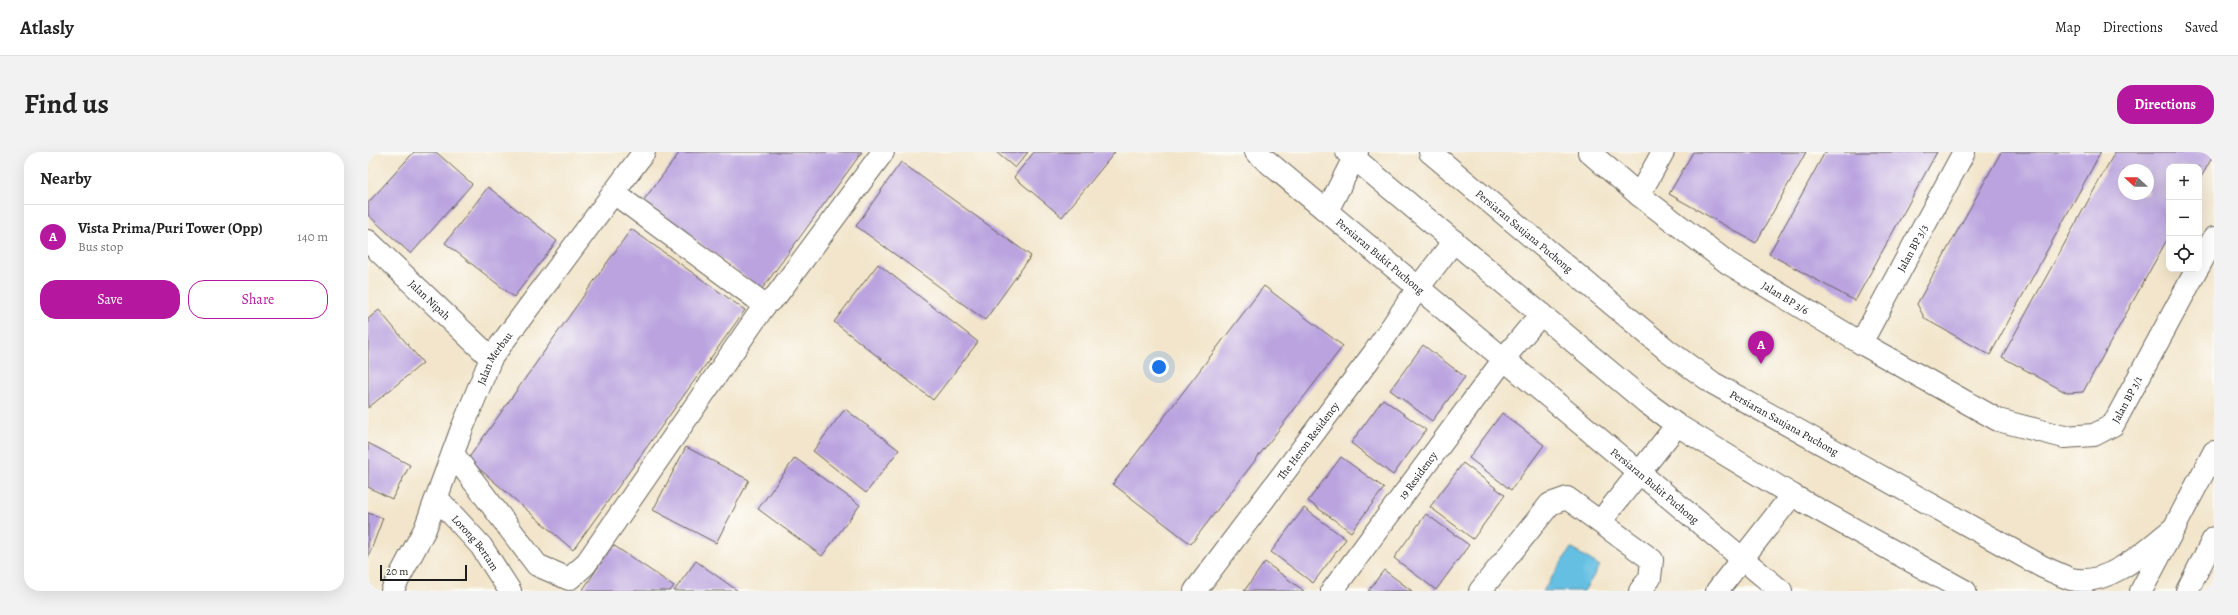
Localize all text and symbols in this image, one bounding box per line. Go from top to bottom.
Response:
text: Atlasly [20,15,74,41]
text: Map [2055,18,2081,37]
text: Directions [2103,18,2163,37]
text: Saved [2185,18,2218,37]
text: Find us [24,85,109,123]
button: Directions [2117,85,2214,124]
north arrow [2118,164,2154,200]
map controls [2166,164,2202,272]
button: + [2166,164,2202,200]
text: Nearby [40,167,91,190]
street label: Persiaran Saujana Puchong [1472,186,1576,277]
button: − [2166,200,2202,236]
street label: Persiaran Bukit Puchong [1332,215,1428,298]
text: Vista Prima/Puri Tower (Opp) [78,218,263,238]
street label: Jalan BP 3/3 [1894,222,1932,275]
text: A [49,228,57,245]
text: 140 m [297,228,328,245]
button: locate [2166,236,2202,272]
text: Bus stop [78,238,123,255]
street label: Jalan Nipah [405,277,453,323]
street label: Jalan BP 3/6 [1759,278,1812,318]
button: Save [40,280,180,319]
button: Share [188,280,328,319]
street label: Jalan Merbau [474,329,516,387]
pin: A [1748,331,1774,364]
your location [1149,357,1169,377]
street label: Jalan BP 3/1 [2108,373,2146,426]
street label: Persiaran Saujana Puchong [1727,387,1842,460]
street label: The Heron Residency [1274,399,1343,483]
street label: Persiaran Bukit Puchong [1607,444,1703,528]
street label: 19 Residency [1395,448,1441,503]
street label: Lorong Bertam [448,512,502,574]
scale bar [380,563,467,582]
text: 20 m [386,564,408,579]

